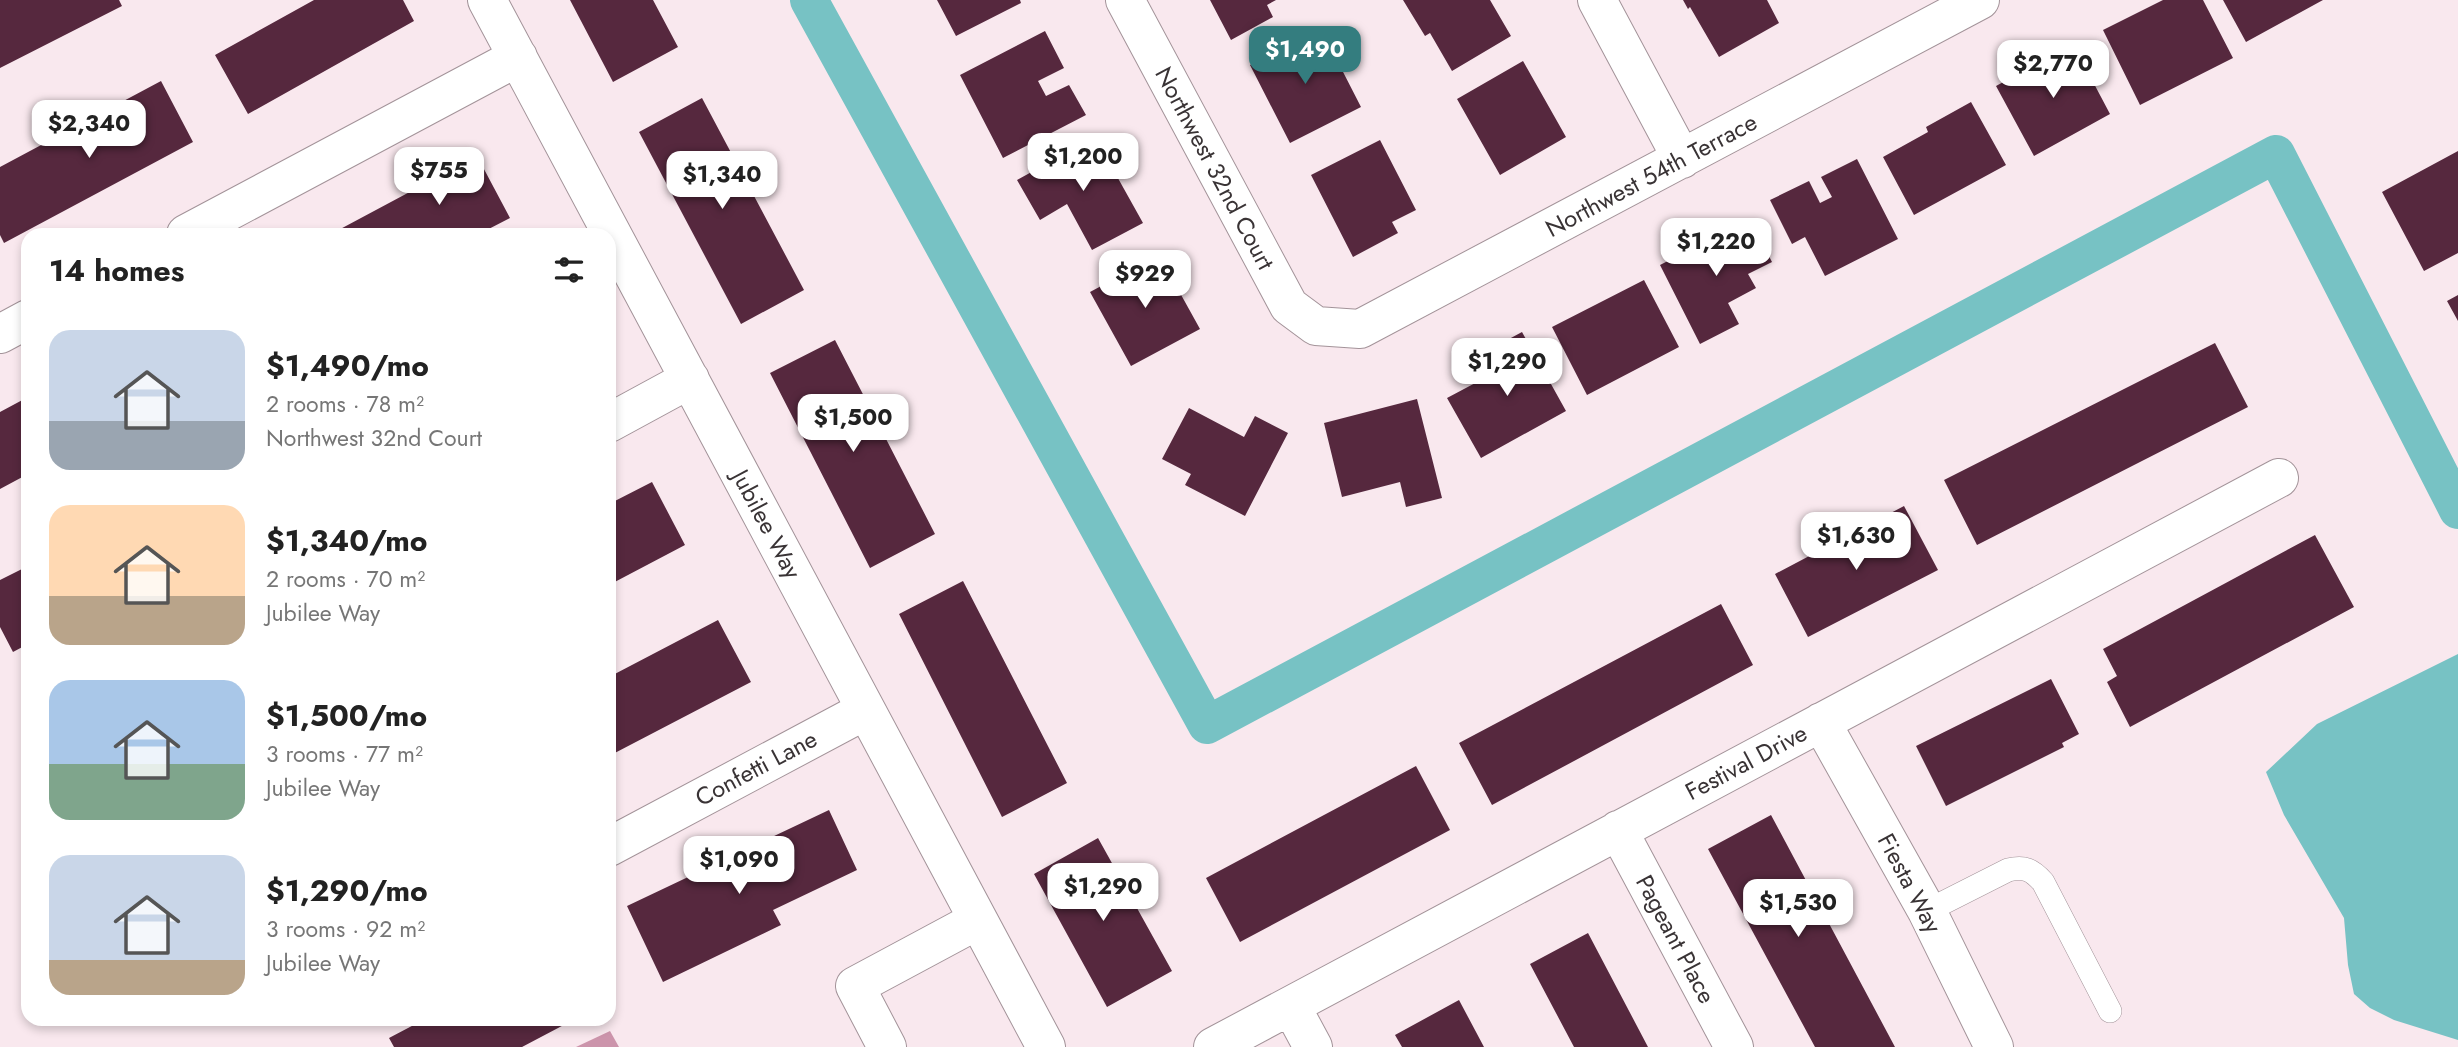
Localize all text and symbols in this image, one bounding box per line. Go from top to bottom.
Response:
pin: $1,490 [1248,27,1362,86]
text: $1,490 [1265,32,1345,66]
pin: $2,770 [1996,41,2110,100]
text: $2,770 [2013,46,2093,80]
street label: Northwest 32nd Court [1147,60,1283,276]
pin: $2,340 [32,100,146,160]
street label: Northwest 54th Terrace [1539,104,1763,246]
text: $2,340 [48,106,130,140]
pin: $1,200 [1026,134,1140,193]
text: $1,200 [1043,139,1123,173]
pin: $755 [398,148,480,207]
pin: $1,340 [665,152,779,211]
text: $755 [410,153,468,187]
text: $1,340 [682,157,762,191]
pin: $1,220 [1659,218,1773,278]
text: $1,220 [1677,224,1755,258]
text: 14 homes [49,249,184,292]
pin: $929 [1104,250,1186,310]
icon: filters [550,251,588,289]
text: $929 [1115,256,1175,290]
pin: $1,290 [1450,338,1564,398]
text: $1,490/mo [266,344,429,387]
text: $1,290 [1467,344,1547,378]
icon: home [105,358,189,442]
text: 2 rooms · 78 m² [266,387,424,421]
pin: $1,500 [796,394,910,454]
text: $1,500 [814,400,892,434]
text: Northwest 32nd Court [266,421,482,455]
street label: Jubilee Way [722,461,811,585]
pin: $1,630 [1799,512,1913,572]
text: $1,630 [1817,518,1895,552]
text: $1,340/mo [266,519,428,562]
icon: home [105,533,189,617]
text: 2 rooms · 70 m² [266,562,425,596]
text: Jubilee Way [266,596,380,630]
text: $1,500/mo [266,694,427,737]
icon: home [105,708,189,792]
street label: Festival Drive [1679,715,1813,809]
street label: Confetti Lane [689,721,823,815]
text: 3 rooms · 77 m² [266,737,423,771]
text: Jubilee Way [266,771,380,805]
street label: Fiesta Way [1869,827,1951,939]
pin: $1,090 [682,836,796,896]
text: $1,090 [699,842,779,876]
pin: $1,290 [1046,864,1160,923]
street label: Pageant Place [1627,868,1725,1010]
text: $1,290/mo [266,869,428,912]
text: $1,290 [1063,869,1143,903]
pin: $1,530 [1741,880,1855,939]
icon: home [105,883,189,967]
text: $1,530 [1759,885,1837,919]
text: 3 rooms · 92 m² [266,912,425,946]
text: Jubilee Way [266,946,380,980]

